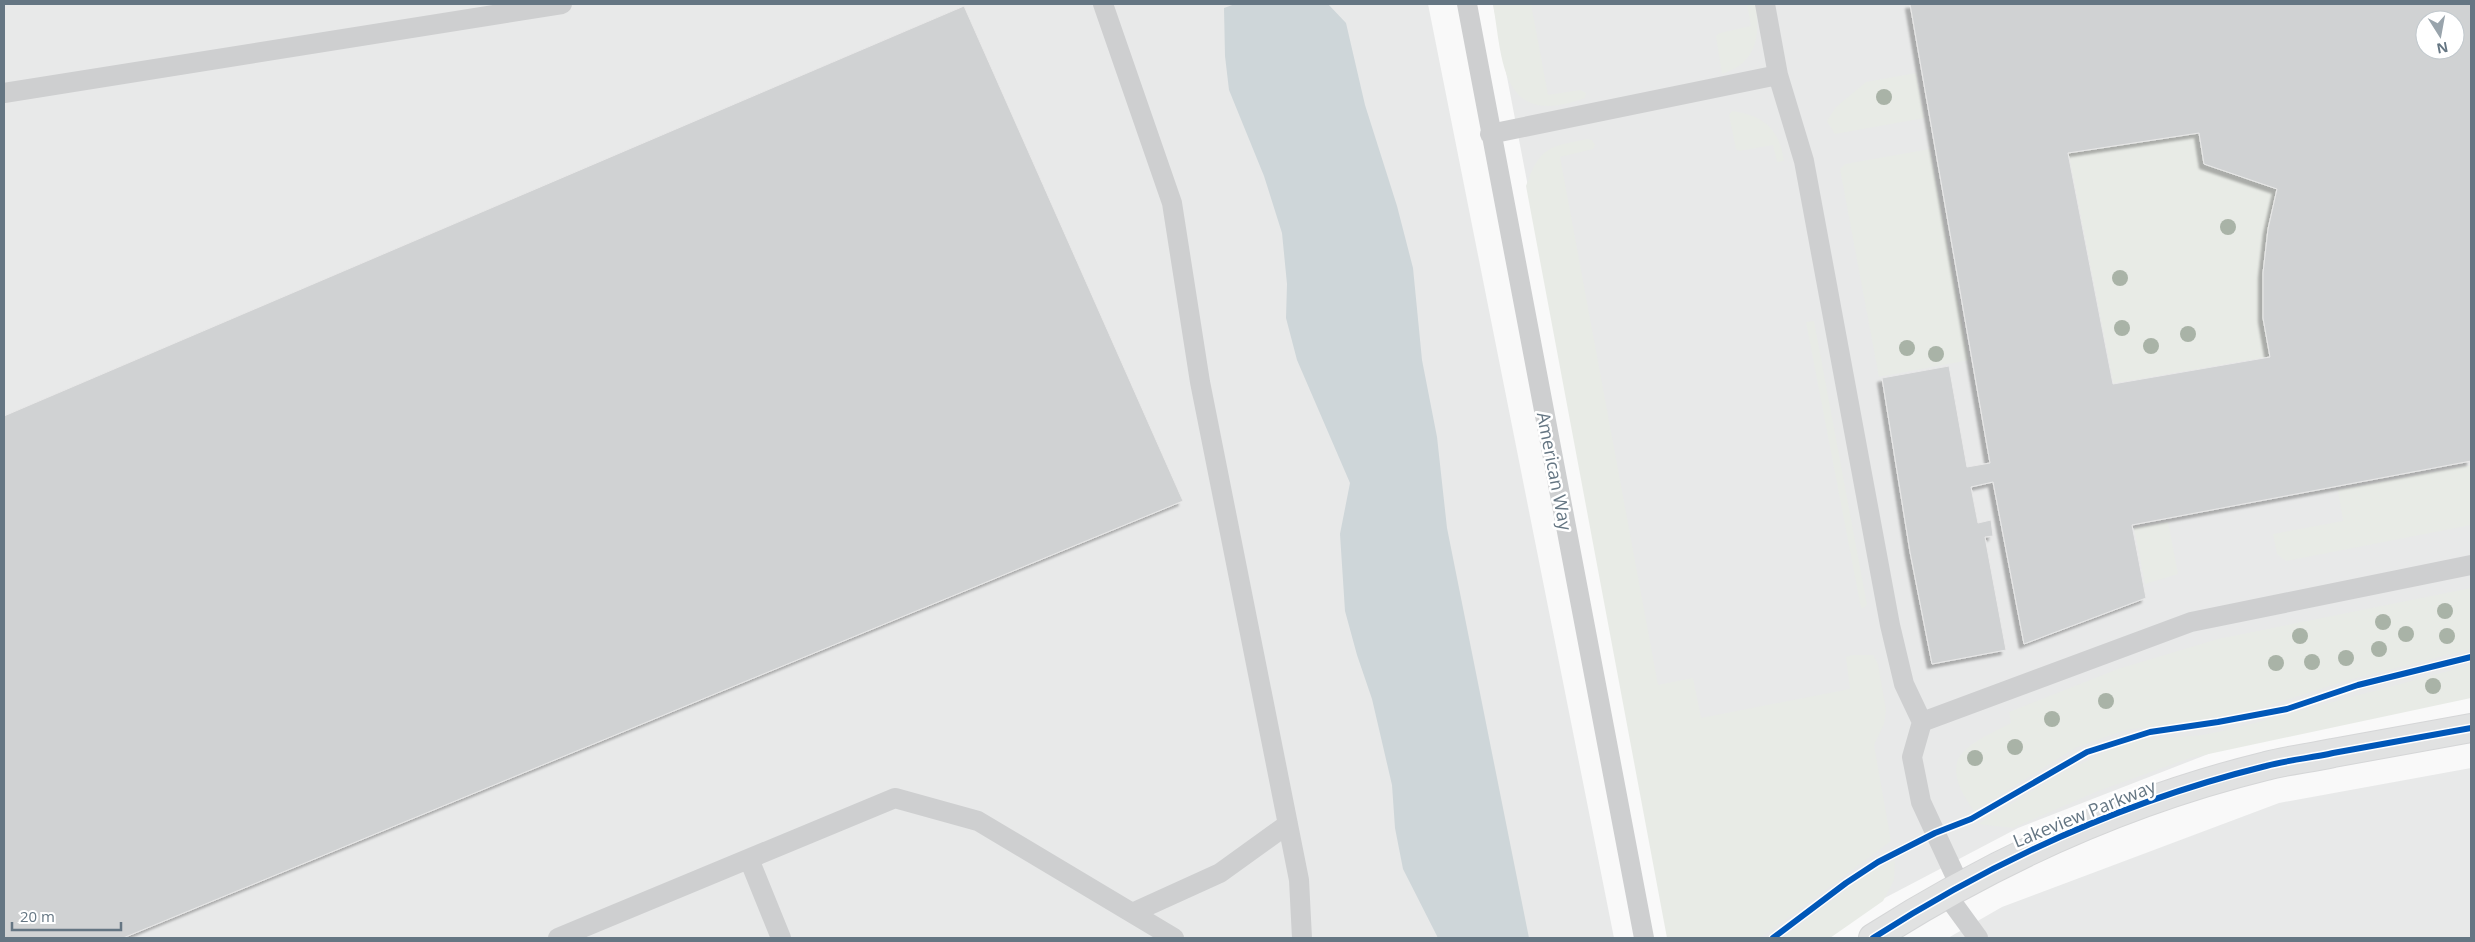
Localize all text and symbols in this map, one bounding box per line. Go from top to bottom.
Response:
north arrow [2415,10,2465,60]
text: N [2435,38,2450,59]
street label: American Way [1532,410,1578,533]
street label: Lakeview Parkway [2009,773,2160,853]
scale bar [12,900,121,932]
text: 20 m [20,906,55,926]

